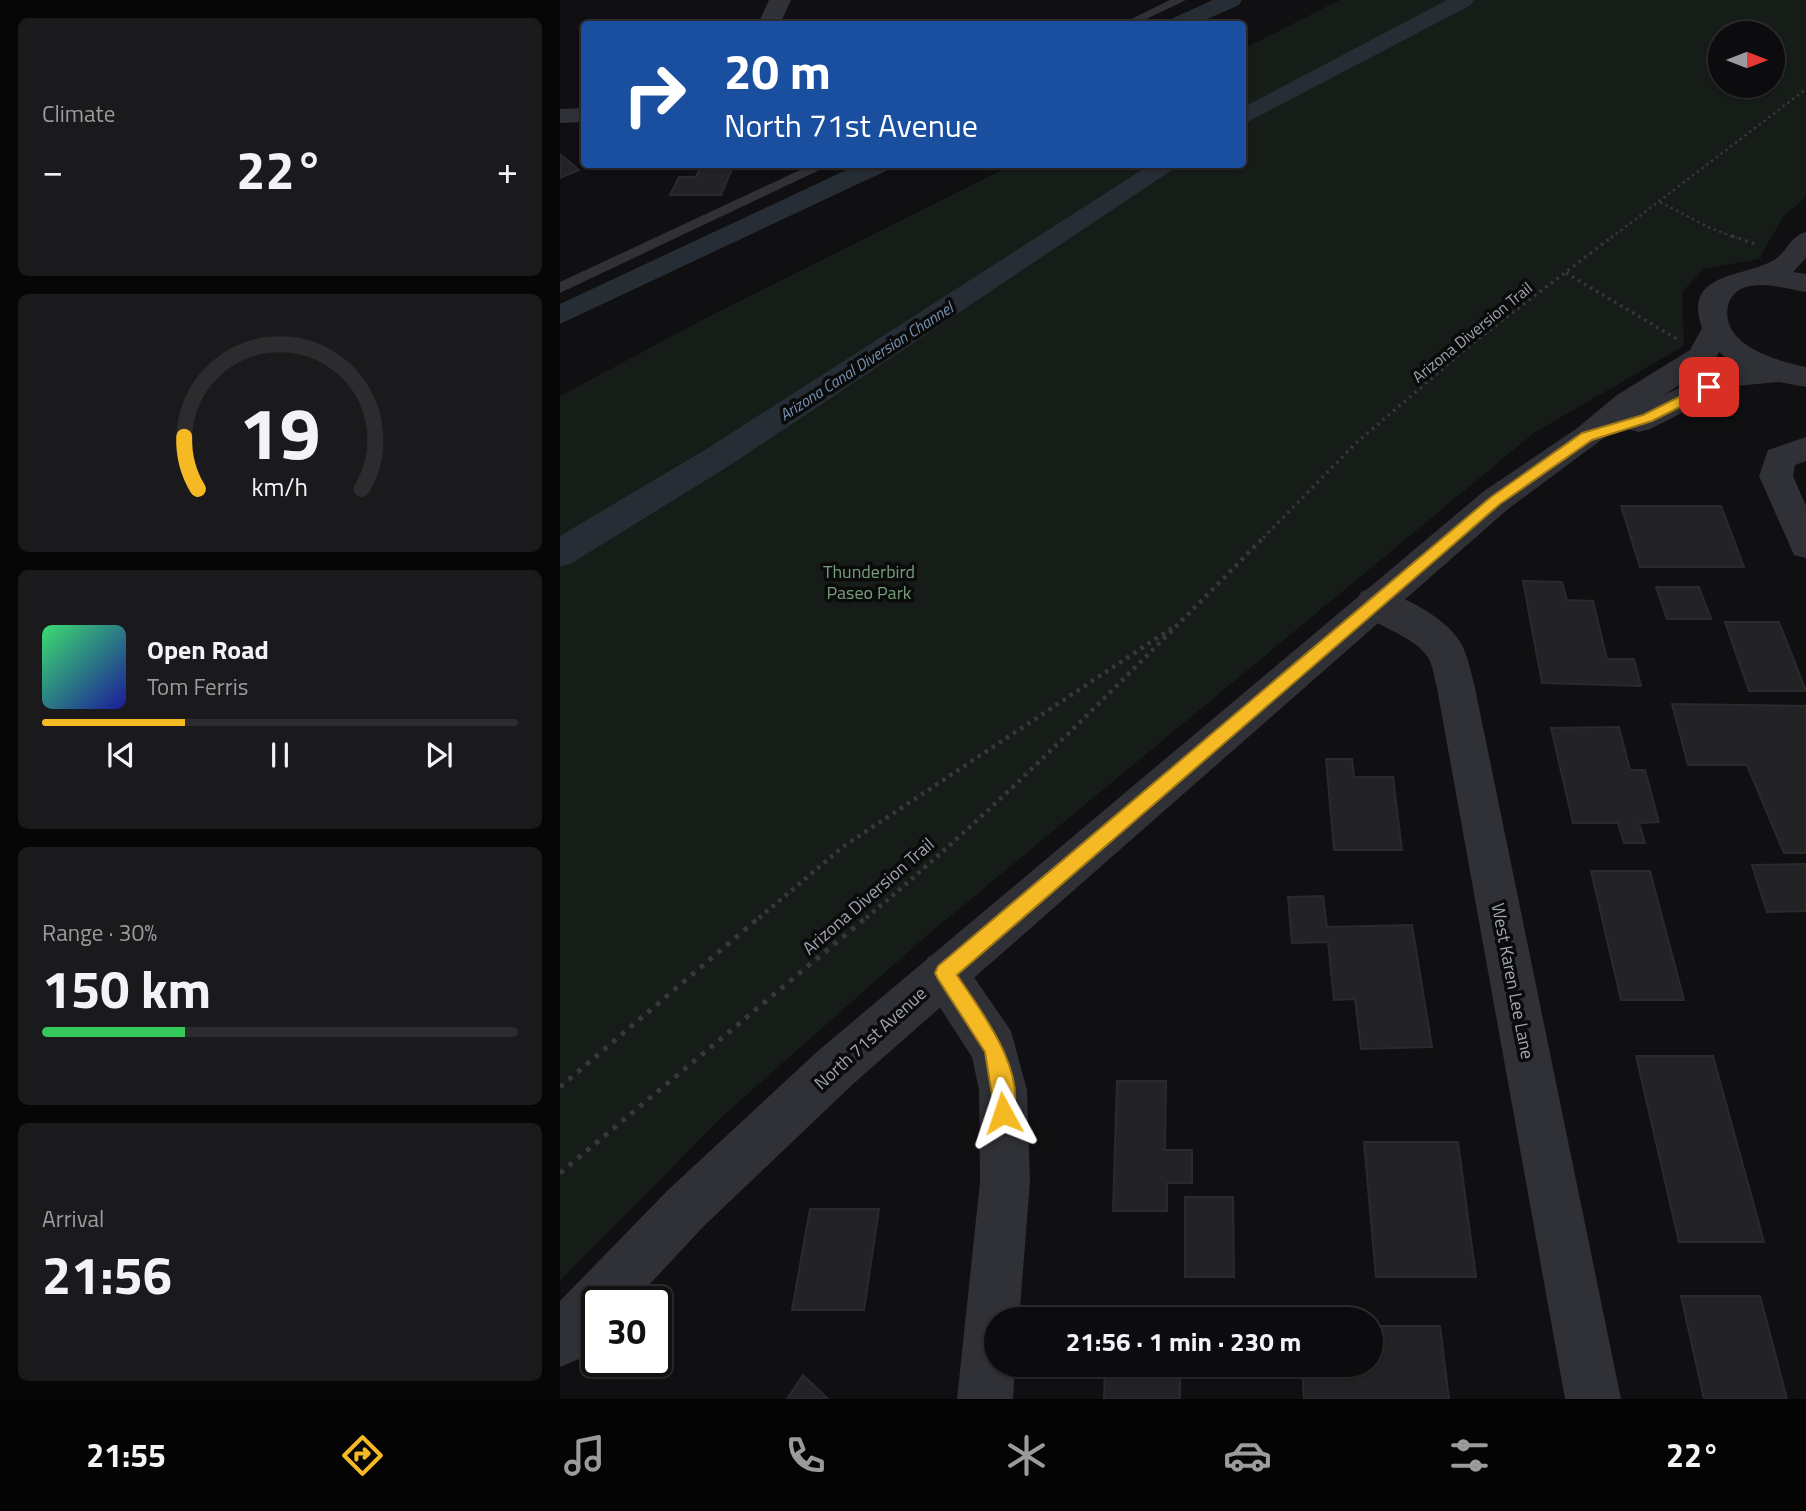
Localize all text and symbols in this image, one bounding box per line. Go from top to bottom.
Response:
north arrow [1708,21,1785,98]
map controls [1708,21,1785,98]
text: 20 m [724,33,831,108]
icon: right [609,49,700,140]
text: Climate [42,96,115,131]
text: North 71st Avenue [724,101,978,149]
text: 22° [236,130,324,209]
text: − [42,141,63,199]
text: + [497,141,518,199]
street label: Arizona Diversion Trail [1407,276,1537,388]
water label: Arizona Canal Diversion Channel [774,295,959,426]
pin [1679,357,1739,417]
icon: arrive [1690,368,1728,406]
text: 19 [239,378,321,488]
text: km/h [252,468,308,506]
park label: Thunderbird Paseo Park [823,558,915,606]
text: Open Road [147,630,269,669]
text: Tom Ferris [147,669,248,704]
icon: previous [102,736,140,774]
icon: pause [261,736,299,774]
icon: next [420,736,458,774]
street label: Arizona Diversion Trail [796,831,940,961]
street label: West Karen Lee Lane [1485,901,1541,1061]
text: Range · 30% [42,915,157,950]
text: 150 km [42,949,211,1028]
street label: North 71st Avenue [808,980,932,1096]
position arrow [966,1076,1040,1150]
text: Arrival [42,1201,104,1236]
text: 21:56 [42,1235,172,1314]
speed limit sign: 30 [581,1286,672,1377]
text: 21:56 · 1 min · 230 m [1066,1322,1301,1361]
text: 21:55 [86,1431,166,1479]
icon: directions [338,1431,387,1480]
icon: music [560,1431,609,1480]
icon: phone [781,1431,830,1480]
icon: climate [1002,1431,1051,1480]
icon: car [1223,1431,1272,1480]
icon: filters [1445,1431,1494,1480]
text: 22° [1666,1431,1720,1479]

